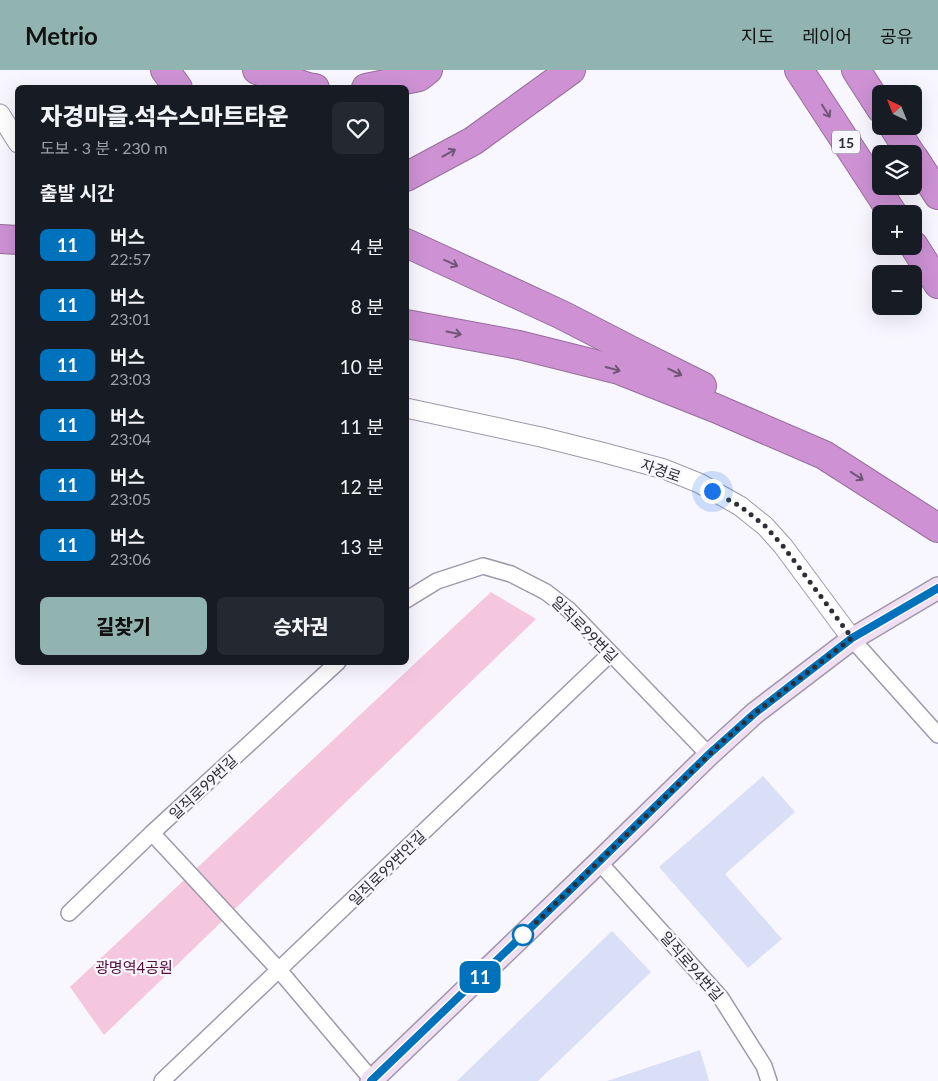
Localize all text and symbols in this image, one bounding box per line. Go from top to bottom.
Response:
text: Metrio [25,21,98,50]
text: 지도 [741,25,774,47]
text: 레이어 [802,25,852,47]
text: 공유 [880,25,913,47]
north arrow [872,85,922,135]
map controls [872,85,922,315]
text: 자경마을.석수스마트타운 [40,101,289,130]
button: heart [332,102,384,154]
one-way arrow [820,104,831,118]
road number: 15 [832,131,860,154]
text: 도보 · 3 분 · 230 m [40,138,167,157]
button: layers [872,145,922,195]
one-way arrow [441,148,456,158]
text: 출발 시간 [40,181,115,204]
button: + [872,205,922,255]
text: 버스 [110,225,145,248]
text: 11 [57,234,78,256]
text: 4 분 [351,235,384,258]
text: 22:57 [110,249,151,268]
one-way arrow [443,259,458,269]
button: − [872,265,922,315]
text: 버스 [110,285,145,308]
text: 11 [57,294,78,316]
text: 8 분 [351,295,384,318]
text: 23:01 [110,309,151,328]
one-way arrow [446,329,462,339]
text: 버스 [110,345,145,368]
text: 11 [57,354,78,376]
text: 10 분 [340,355,384,378]
one-way arrow [604,365,620,374]
one-way arrow [668,368,683,378]
text: 23:03 [110,369,151,388]
text: 버스 [110,405,145,428]
text: 11 [57,414,78,436]
text: 11 분 [340,415,384,438]
text: 23:04 [110,429,151,448]
street label: 자경로 [638,455,684,485]
text: 버스 [110,465,145,488]
one-way arrow [850,471,864,481]
text: 11 [57,474,78,496]
text: 12 분 [340,475,384,498]
your location [700,479,725,504]
text: 23:05 [110,489,151,508]
text: 버스 [110,525,145,548]
text: 11 [57,534,78,556]
text: 13 분 [340,535,384,558]
text: 23:06 [110,549,151,568]
street label: 일직로99번길 [548,592,622,666]
button: 길찾기 [40,597,207,655]
button: 승차권 [217,597,384,655]
street label: 일직로99번길 [165,751,241,823]
street label: 일직로99번안길 [345,827,429,909]
unlabelled marker [512,924,534,946]
street label: 일직로94번길 [657,927,727,1005]
park label: 광명역4공원 [95,958,173,976]
line badge: 11 [458,961,502,993]
text: 11 [470,966,490,988]

